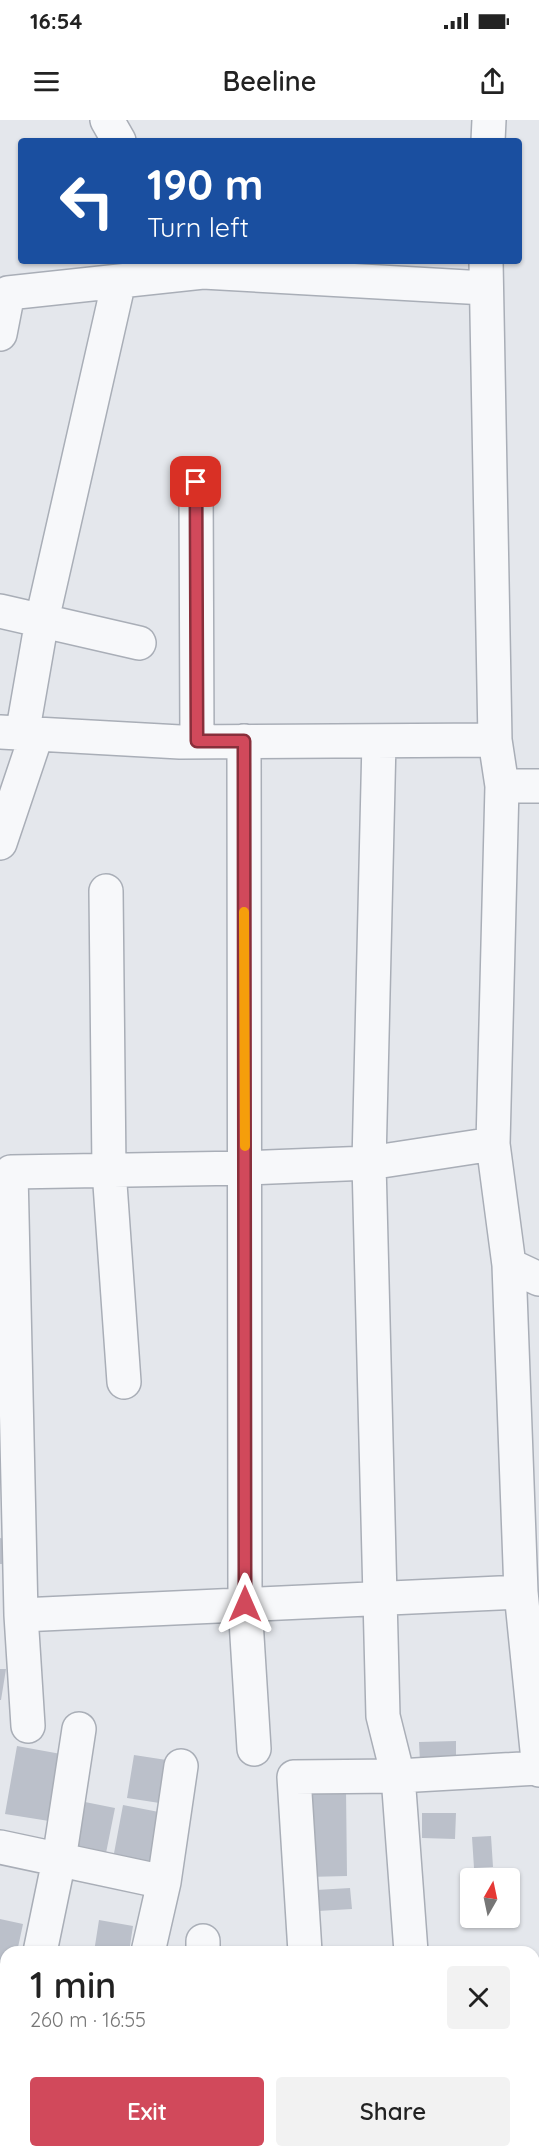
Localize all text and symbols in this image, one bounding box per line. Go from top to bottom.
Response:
text: 16:54 [30,7,82,35]
text: Beeline [223,64,316,98]
icon: menu [30,65,63,98]
icon: share [476,65,509,98]
text: 190 m [147,158,263,211]
icon: left [48,162,126,240]
text: Turn left [147,210,249,244]
pin [170,456,221,507]
icon: arrive [179,465,212,498]
position arrow [213,1572,277,1636]
north arrow [460,1868,520,1928]
map controls [460,1868,520,1928]
text: 1 min [30,1962,116,2007]
button: close [447,1966,510,2029]
text: 260 m · 16:55 [30,2007,146,2032]
button: Exit [30,2077,264,2146]
button: Share [276,2077,510,2146]

